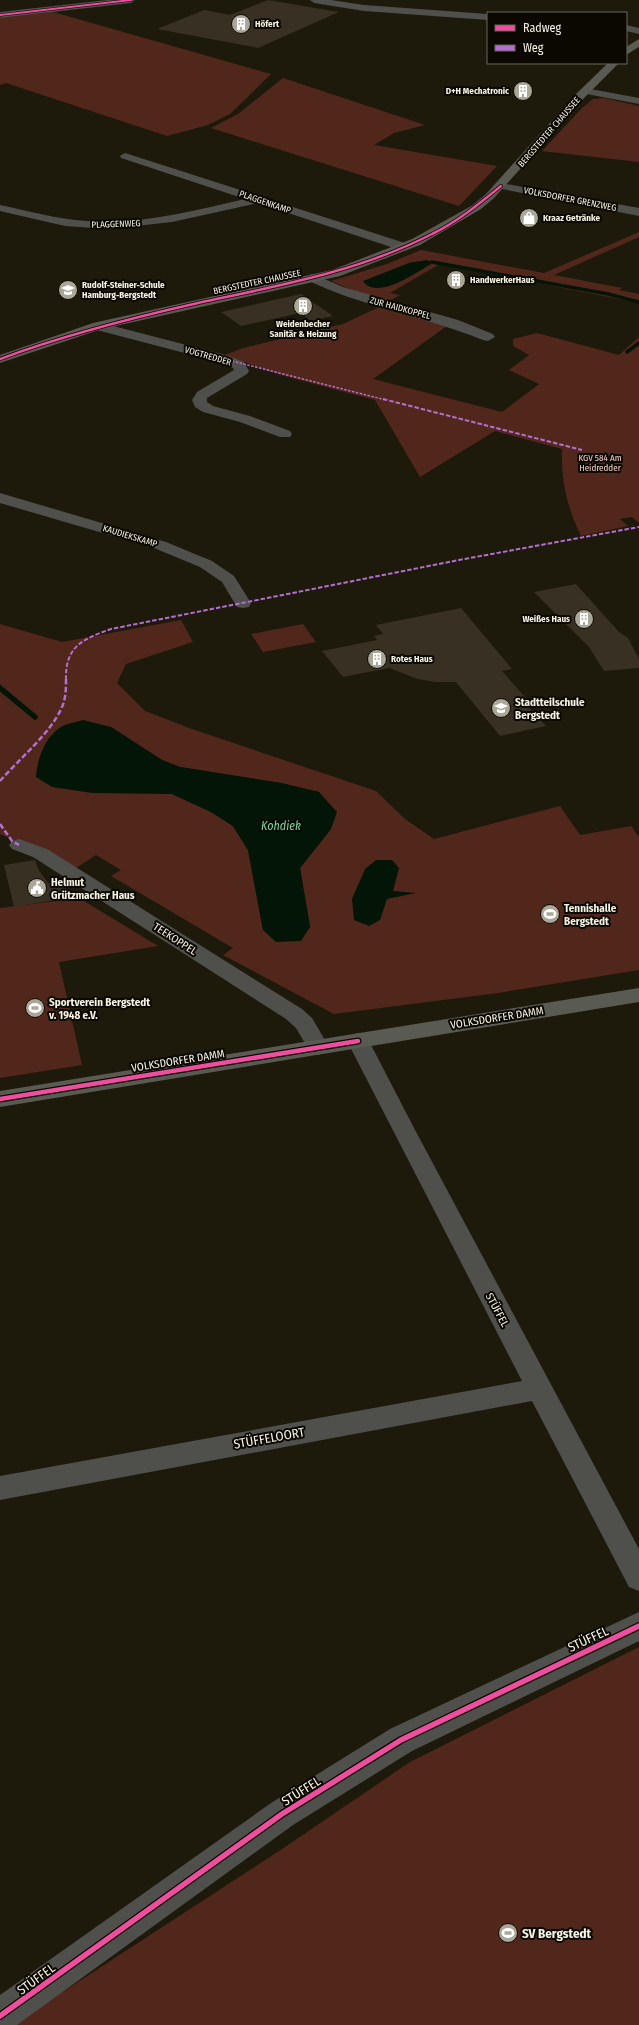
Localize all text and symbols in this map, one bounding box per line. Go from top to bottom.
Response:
legend [487,12,627,64]
building icon: Höfert [230,13,252,35]
place label: Höfert [255,19,280,29]
text: Radweg [523,21,562,35]
text: Weg [523,41,544,55]
building icon: D+H Mechatronic [512,80,534,102]
place label: D+H Mechatronic [446,86,509,96]
street label: BERGSTEDTER CHAUSSEE [516,95,582,169]
street label: VOLKSDORFER GRENZWEG [523,185,617,213]
street label: PLAGGENKAMP [238,188,292,216]
shop icon: Kraaz Getränke [518,207,540,229]
place label: Kraaz Getränke [543,213,601,223]
street label: PLAGGENWEG [91,218,141,230]
street label: BERGSTEDTER CHAUSSEE [212,268,302,296]
building icon: HandwerkerHaus [445,269,467,291]
place label: HandwerkerHaus [470,275,534,285]
school or university icon: Rudolf-Steiner-Schule Hamburg-Bergstedt [57,279,79,301]
place label: Rudolf-Steiner-Schule Hamburg-Bergstedt [82,280,165,300]
building icon: Weidenbecher Sanitär & Heizung [292,295,314,317]
street label: ZUR HAIDKOPPEL [369,295,431,321]
place label: Weidenbecher Sanitär & Heizung [270,319,337,339]
street label: VOGTREDDER [184,345,233,367]
park label: KGV 584 Am Heidredder [578,453,622,473]
street label: KAUDIEKSKAMP [102,523,159,549]
building icon: Weißes Haus [573,608,595,630]
place label: Weißes Haus [522,614,570,624]
building icon: Rotes Haus [366,648,388,670]
place label: Rotes Haus [391,654,433,664]
place label: Stadtteilschule Bergstedt [515,696,585,722]
school or university icon: Stadtteilschule Bergstedt [490,697,512,719]
water label: Kohdiek [261,819,301,833]
place label: Helmut Grützmacher Haus [51,876,135,902]
public building icon: Helmut Grützmacher Haus [26,877,48,899]
place label: Tennishalle Bergstedt [564,902,617,928]
sports icon: Tennishalle Bergstedt [539,903,561,925]
street label: TEEKOPPEL [151,920,199,958]
place label: Sportverein Bergstedt v. 1948 e.V. [48,996,150,1022]
sports icon: Sportverein Bergstedt v. 1948 e.V. [24,997,46,1019]
street label: VOLKSDORFER DAMM [450,1004,545,1032]
street label: VOLKSDORFER DAMM [131,1047,226,1075]
street label: STÜFFEL [483,1291,511,1329]
street label: STÜFFELOORT [232,1423,306,1452]
street label: STÜFFEL [565,1622,611,1655]
street label: STÜFFEL [278,1772,323,1809]
sports icon: SV Bergstedt [497,1922,519,1944]
place label: SV Bergstedt [522,1926,592,1941]
street label: STÜFFEL [14,1959,58,1998]

